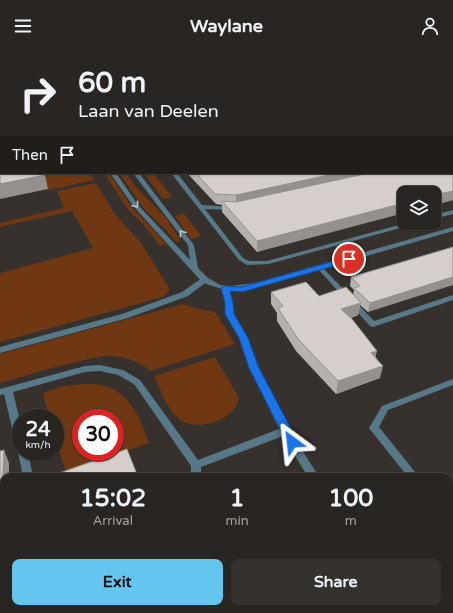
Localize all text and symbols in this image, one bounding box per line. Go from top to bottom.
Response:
icon: menu [12,15,34,37]
text: Waylane [190,15,263,37]
icon: person [419,15,441,37]
text: 60 m [78,66,146,100]
icon: right [12,68,64,120]
text: Laan van Deelen [78,100,219,122]
icon: arrive [56,144,78,166]
text: Then [12,146,48,164]
map controls [397,186,441,230]
button: layers [397,186,441,230]
one-way arrow [131,200,138,207]
one-way arrow [180,231,187,238]
pin [332,242,366,276]
icon: arrive [338,248,360,270]
speed limit sign: 30 [72,409,124,461]
text: 24 [25,418,51,442]
position arrow [271,421,313,463]
text: km/h [25,439,51,451]
text: 15:02 [80,484,146,513]
text: 1 [230,484,245,513]
text: 100 [328,484,373,513]
text: Arrival [93,513,133,529]
text: min [226,513,249,529]
text: m [345,513,357,529]
button: Exit [12,559,223,605]
button: Share [231,559,441,605]

